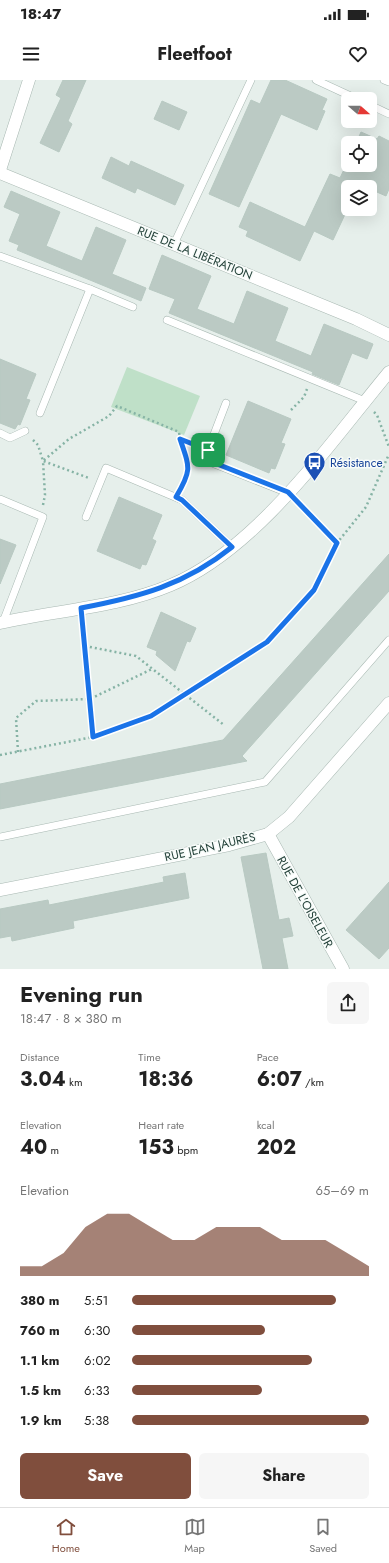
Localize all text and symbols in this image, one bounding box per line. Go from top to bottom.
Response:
text: 18:47 [20,3,61,25]
text: Fleetfoot [157,41,232,67]
icon: menu [20,43,42,65]
icon: heart [347,43,369,65]
north arrow [341,92,377,128]
map controls [341,92,377,216]
button: locate [341,136,377,172]
button: layers [341,180,377,216]
street label: RUE DE LA LIBÉRATION [135,222,255,284]
pin [191,433,225,467]
icon: arrive [197,439,219,461]
bus stop icon: Résistance [301,450,327,483]
place label: Résistance [330,454,383,472]
street label: RUE JEAN JAURÈS [163,828,258,866]
street label: RUE DE L'OISELEUR [272,853,338,951]
text: Evening run [20,978,143,1010]
button: share [327,982,369,1024]
text: 18:47 · 8 × 380 m [20,1009,122,1028]
text: Distance [20,1049,59,1065]
text: Time [138,1049,161,1065]
text: Pace [257,1049,279,1065]
text: 3.04 [20,1065,66,1094]
text: 18:36 [138,1065,193,1094]
text: 6:07 [257,1065,302,1094]
text: km [66,1074,83,1090]
text: /km [302,1074,324,1090]
text: Elevation [20,1117,62,1133]
text: Heart rate [138,1117,184,1133]
text: kcal [257,1117,274,1133]
text: 40 [20,1133,47,1162]
text: 153 [138,1133,174,1162]
text: 202 [257,1133,296,1162]
text: m [47,1142,59,1158]
text: bpm [174,1142,198,1158]
text: Elevation [20,1181,69,1200]
text: 65–69 m [316,1181,369,1200]
text: 380 m [20,1291,59,1310]
text: 5:51 [84,1291,108,1310]
text: 760 m [20,1321,60,1340]
text: 6:30 [84,1321,110,1340]
text: 1.1 km [20,1351,59,1370]
text: 6:02 [84,1351,111,1370]
text: 1.5 km [20,1381,61,1400]
text: 6:33 [84,1381,110,1400]
text: 1.9 km [20,1411,62,1430]
text: 5:38 [84,1411,109,1430]
button: Save [20,1453,191,1499]
button: Share [199,1453,369,1499]
tab: Home [52,1516,80,1556]
tab: Map [184,1516,206,1556]
tab: Saved [309,1516,337,1556]

